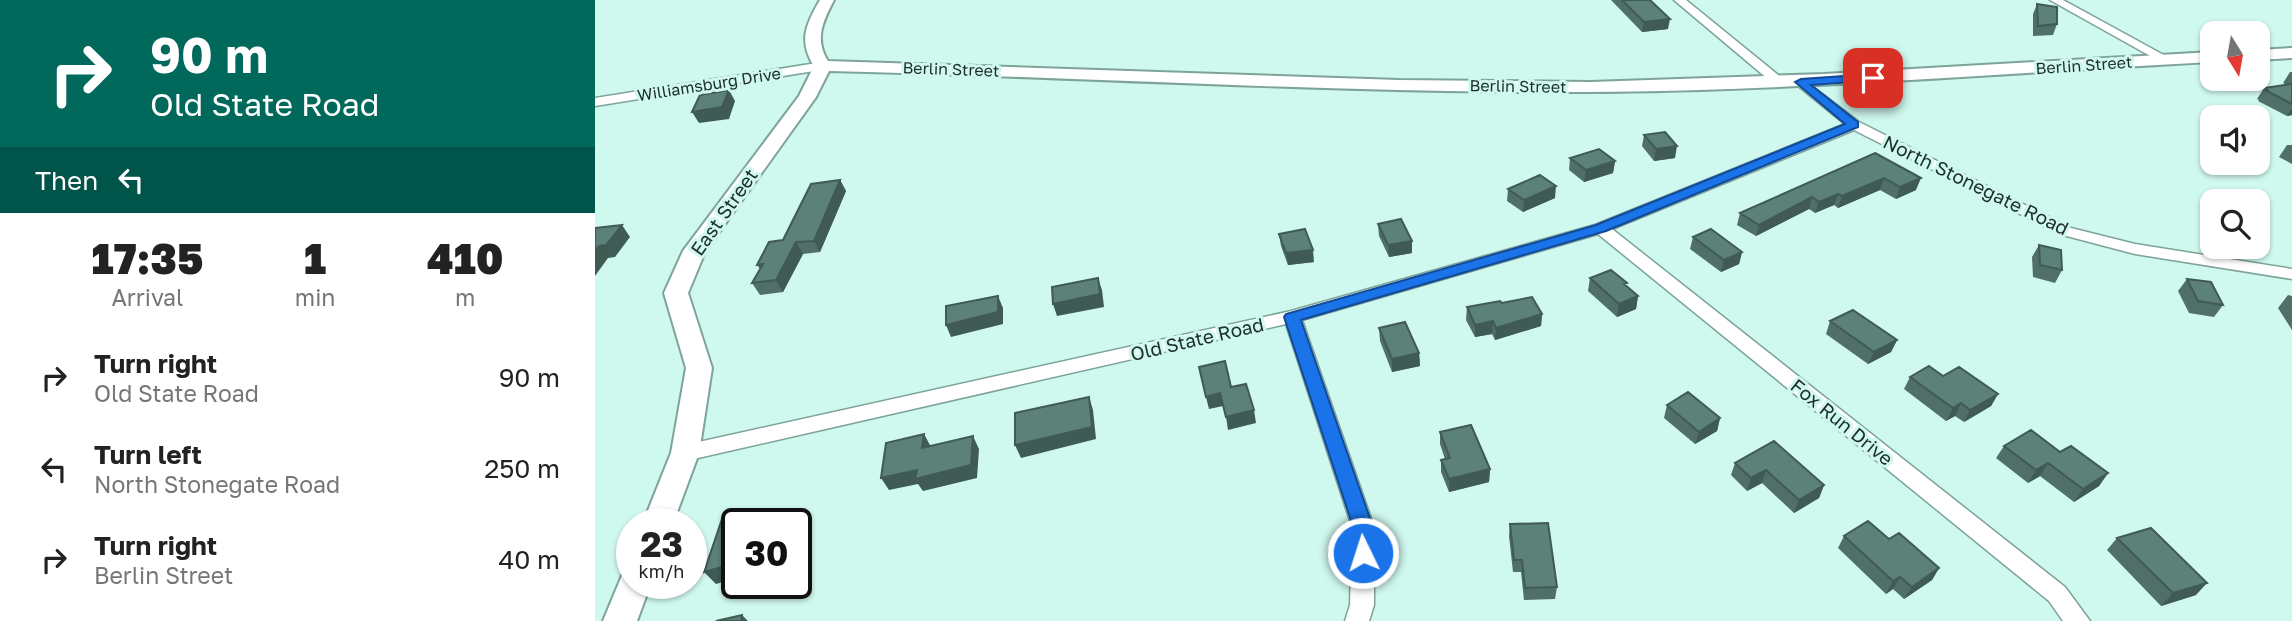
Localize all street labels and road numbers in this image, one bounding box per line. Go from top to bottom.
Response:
street label: Berlin Street [2035,52,2133,78]
street label: Berlin Street [902,57,1000,81]
street label: Williamsburg Drive [636,63,782,105]
street label: Berlin Street [1469,75,1567,97]
street label: North Stonegate Road [1880,130,2073,239]
street label: East Street [685,164,762,260]
street label: Old State Road [1128,312,1266,365]
street label: Fox Run Drive [1787,373,1898,470]

